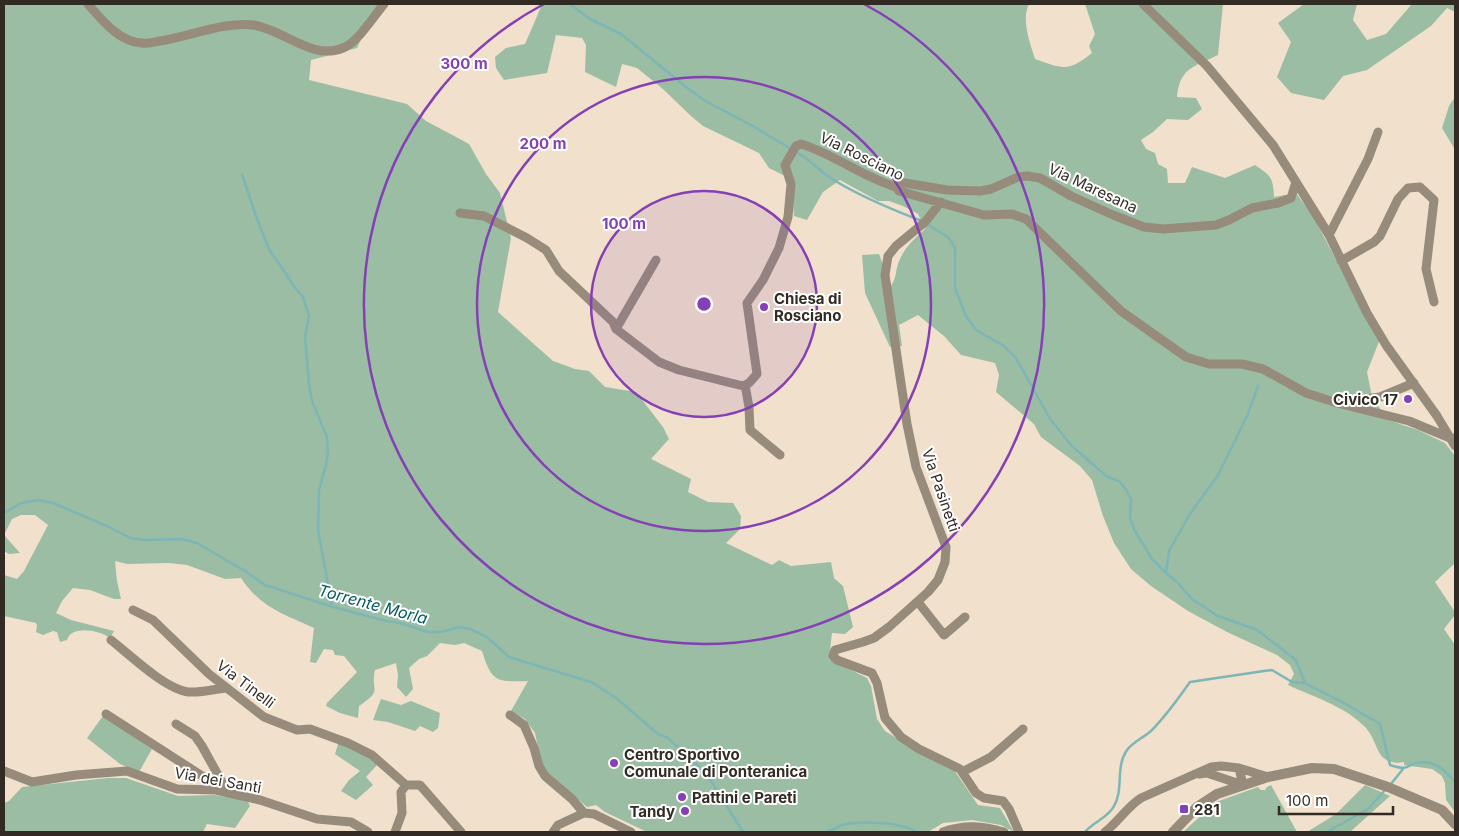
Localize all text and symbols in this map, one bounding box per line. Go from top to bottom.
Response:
text: 300 m [440,54,488,73]
street label: Via Rosciano [817,127,907,185]
text: 200 m [520,134,566,153]
street label: Via Maresana [1045,159,1141,217]
text: 100 m [602,214,646,233]
place label: Chiesa di Rosciano [774,289,842,325]
centre of rings [695,295,713,313]
marker: Chiesa di Rosciano [758,301,770,313]
place label: Civico 17 [1333,390,1398,409]
marker: Civico 17 [1402,393,1414,405]
street label: Via Pasinetti [918,446,964,534]
water label: Torrente Morla [316,580,430,628]
street label: Via Tinelli [213,656,279,712]
place label: Centro Sportivo Comunale di Ponteranica [624,745,807,781]
marker: Centro Sportivo Comunale di Ponteranica [608,757,620,769]
street label: Via dei Santi [173,763,263,797]
scale bar [1279,784,1393,816]
place label: Pattini e Pareti [692,788,797,807]
marker: Pattini e Pareti [676,791,688,803]
text: 100 m [1286,791,1328,810]
place label: 281 [1194,800,1220,819]
place label: Tandy [629,802,675,821]
marker: 281 [1178,803,1190,815]
marker: Tandy [679,805,691,817]

